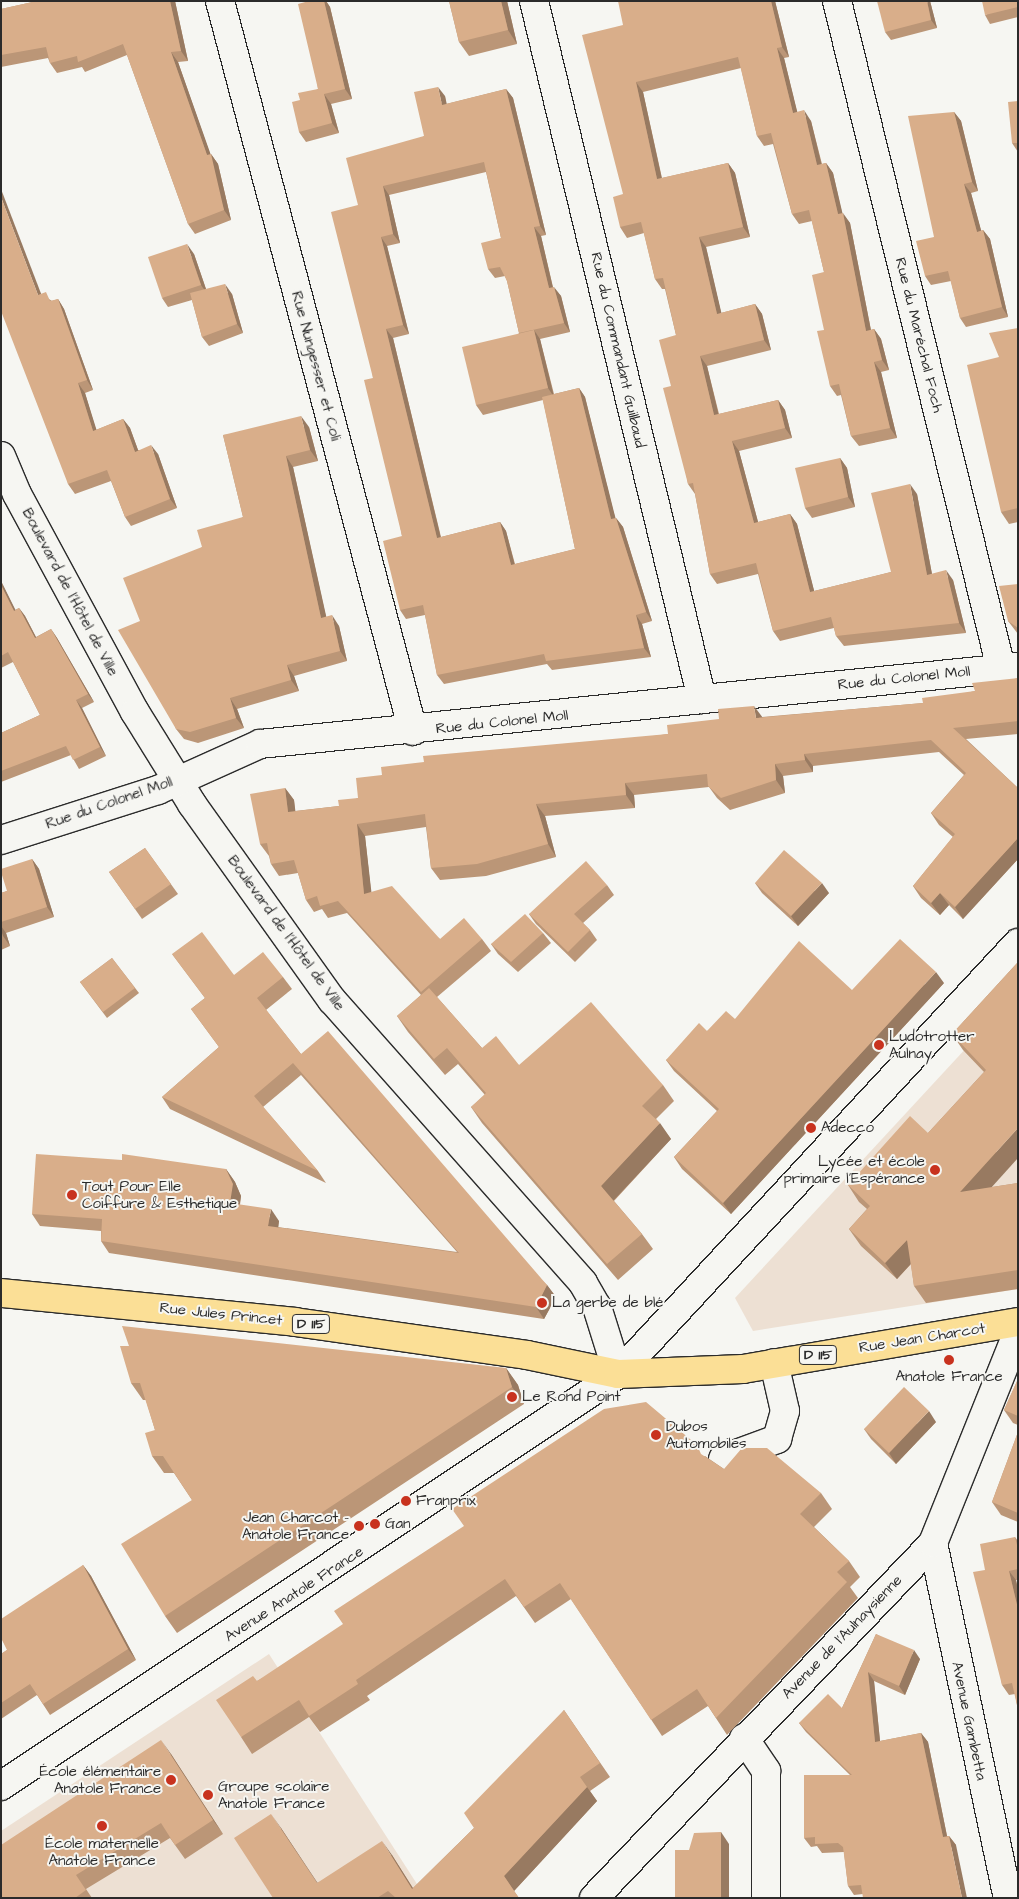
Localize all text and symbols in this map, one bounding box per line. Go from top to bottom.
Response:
street label: Rue du Commandant Guilbaud [587,250,649,450]
street label: Rue du Maréchal Foch [891,256,947,414]
street label: Rue Nungesser et Coli [287,289,345,443]
street label: Boulevard de l'Hôtel de Ville [18,505,122,679]
street label: Rue du Colonel Moll [837,662,971,694]
street label: Rue du Colonel Moll [435,706,569,738]
street label: Rue du Colonel Moll [43,773,175,833]
street label: Boulevard de l'Hôtel de Ville [224,852,348,1014]
place label: Ludotrotter Aulnay [889,1027,974,1062]
marker: Ludotrotter Aulnay [873,1039,885,1051]
place label: Adecco [821,1119,874,1137]
marker: Adecco [805,1122,817,1134]
place label: Lycée et école primaire l'Espérance [783,1152,925,1187]
marker: Lycée et école primaire l'Espérance [929,1164,941,1176]
place label: Tout Pour Elle Coiffure & Esthetique [82,1177,237,1212]
marker: Tout Pour Elle Coiffure & Esthetique [66,1189,78,1201]
place label: La gerbe de blé [552,1294,663,1312]
marker: La gerbe de blé [536,1297,548,1309]
street label: Rue Jules Princet [159,1299,283,1329]
road number: D 115 [291,1312,331,1336]
street label: Rue Jean Charcot [858,1319,986,1357]
road number: D 115 [798,1344,838,1366]
marker: Anatole France [943,1354,955,1366]
place label: Anatole France [895,1368,1003,1386]
place label: Le Rond Point [522,1388,621,1406]
marker: Le Rond Point [506,1391,518,1403]
place label: Dubos Automobiles [666,1417,747,1452]
marker: Dubos Automobiles [650,1429,662,1441]
place label: Franprix [416,1492,476,1510]
marker: Franprix [400,1495,412,1507]
place label: Jean Charcot - Anatole France [242,1508,349,1543]
place label: Gan [385,1515,411,1533]
marker: Gan [369,1518,381,1530]
marker: Jean Charcot - Anatole France [353,1520,365,1532]
street label: Avenue Anatole France [221,1542,367,1646]
street label: Avenue de l'Aulnaysienne [778,1571,906,1703]
street label: Avenue Gambetta [948,1660,990,1782]
place label: École élémentaire Anatole France [39,1762,161,1797]
marker: École élémentaire Anatole France [165,1774,177,1786]
place label: Groupe scolaire Anatole France [218,1777,329,1812]
marker: Groupe scolaire Anatole France [202,1789,214,1801]
marker: École maternelle Anatole France [96,1820,108,1832]
place label: École maternelle Anatole France [45,1834,159,1869]

